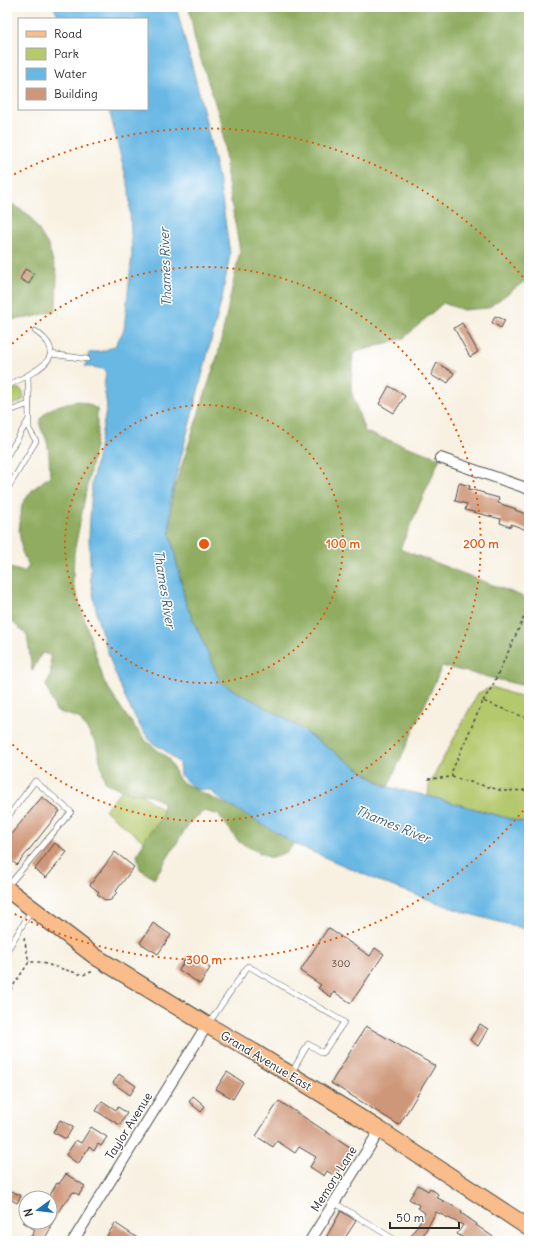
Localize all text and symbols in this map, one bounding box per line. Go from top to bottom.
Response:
legend [18,18,148,110]
text: Road [54,26,82,41]
text: Park [54,46,79,61]
text: Water [54,66,87,81]
text: Building [54,86,98,101]
water label: Thames River [156,226,175,307]
text: 100 m [326,536,360,551]
text: 200 m [463,536,499,551]
centre of rings [197,537,211,551]
water label: Thames River [150,549,179,631]
water label: Thames River [353,802,434,848]
text: 300 m [186,952,222,967]
house number: 300 [332,957,350,970]
street label: Grand Avenue East [218,1028,314,1094]
street label: Taylor Avenue [102,1089,155,1162]
street label: Memory Lane [307,1143,360,1214]
north arrow [18,1190,58,1230]
scale bar [390,1204,459,1230]
text: N [21,1207,36,1218]
text: 50 m [396,1210,425,1225]

